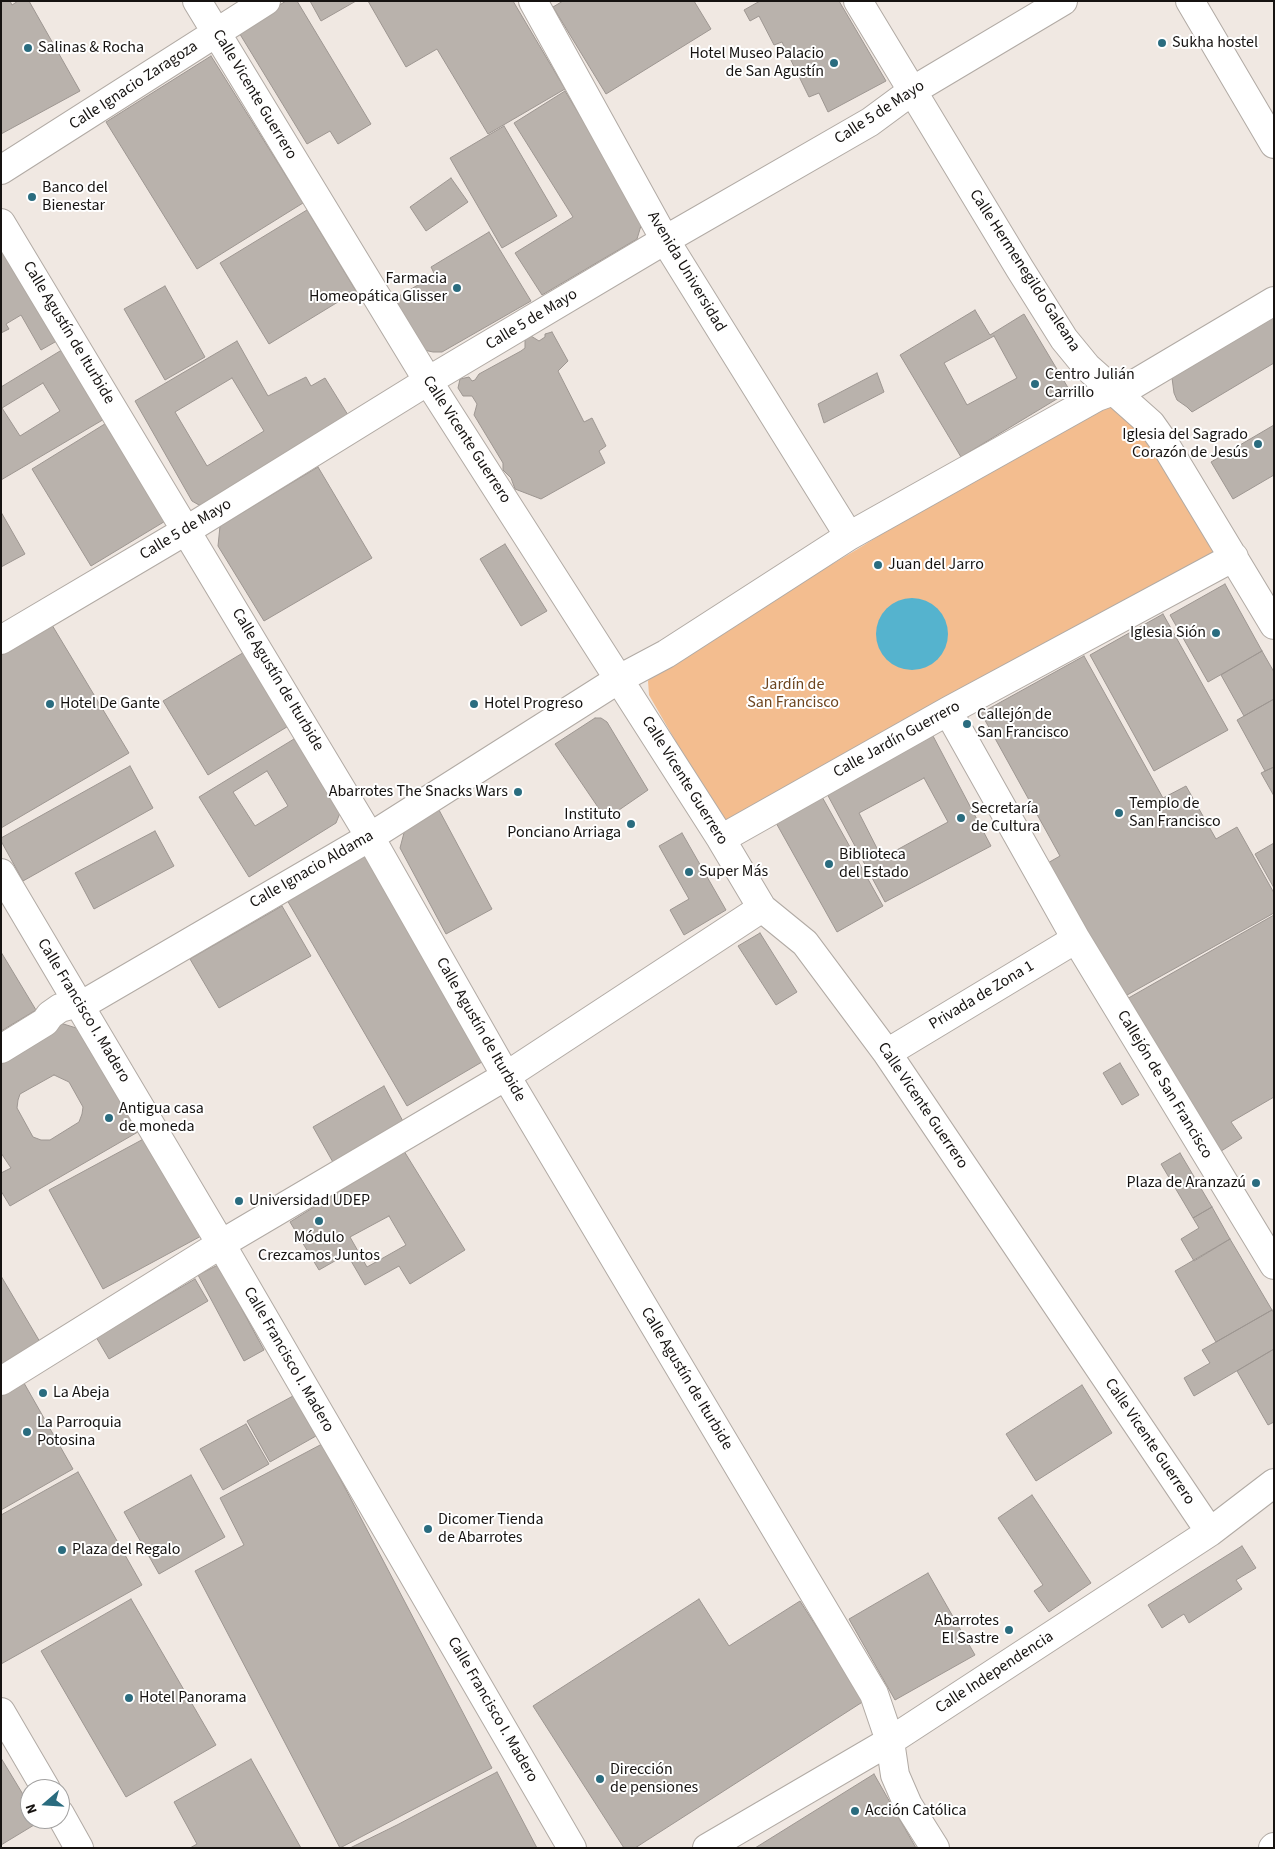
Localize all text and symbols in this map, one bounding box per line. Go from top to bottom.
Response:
street label: Calle Vicente Guerrero [208,27,300,163]
place label: Sukha hostel [1172,33,1258,53]
street label: Calle Ignacio Zaragoza [66,37,202,135]
marker: Sukha hostel [1156,37,1168,49]
place label: Salinas & Rocha [38,38,144,58]
marker: Salinas & Rocha [22,42,34,54]
place label: Hotel Museo Palacio de San Agustín [689,44,824,82]
marker: Hotel Museo Palacio de San Agustín [828,57,840,69]
street label: Calle 5 de Mayo [831,77,929,149]
place label: Banco del Bienestar [42,178,108,216]
street label: Calle Hermenegildo Galeana [964,186,1084,356]
marker: Banco del Bienestar [26,191,38,203]
street label: Avenida Universidad [642,208,730,336]
street label: Calle Agustín de Iturbide [18,258,118,408]
place label: Farmacia Homeopática Glisser [309,269,447,307]
marker: Farmacia Homeopática Glisser [451,282,463,294]
street label: Calle 5 de Mayo [483,285,581,355]
place label: Centro Julián Carrillo [1045,365,1135,403]
street label: Calle Vicente Guerrero [418,373,514,507]
marker: Centro Julián Carrillo [1029,378,1041,390]
place label: Iglesia del Sagrado Corazón de Jesús [1122,425,1248,463]
marker: Iglesia del Sagrado Corazón de Jesús [1252,438,1264,450]
street label: Calle 5 de Mayo [137,495,235,565]
place label: Juan del Jarro [888,555,984,575]
marker: Juan del Jarro [872,559,884,571]
street label: Calle Agustín de Iturbide [227,605,327,755]
place label: Iglesia Sión [1130,623,1206,643]
marker: Iglesia Sión [1210,627,1222,639]
park label: Jardín de San Francisco [747,675,839,713]
place label: Hotel De Gante [60,694,160,714]
place label: Hotel Progreso [484,694,583,714]
street label: Calle Jardín Guerrero [830,697,964,783]
marker: Hotel De Gante [44,698,56,710]
marker: Hotel Progreso [468,698,480,710]
place label: Callejón de San Francisco [977,705,1069,743]
street label: Calle Vicente Guerrero [637,713,731,849]
marker: Callejón de San Francisco [961,718,973,730]
place label: Abarrotes The Snacks Wars [329,782,508,802]
marker: Abarrotes The Snacks Wars [512,786,524,798]
place label: Templo de San Francisco [1129,794,1221,832]
place label: Secretaría de Cultura [971,799,1040,837]
place label: Instituto Ponciano Arriaga [507,805,621,843]
marker: Templo de San Francisco [1113,807,1125,819]
marker: Secretaría de Cultura [955,812,967,824]
marker: Instituto Ponciano Arriaga [625,818,637,830]
street label: Calle Ignacio Aldama [247,827,377,913]
place label: Biblioteca del Estado [839,845,909,883]
marker: Biblioteca del Estado [823,858,835,870]
place label: Super Más [699,862,768,882]
marker: Super Más [683,866,695,878]
street label: Calle Francisco I. Madero [32,935,134,1087]
street label: Calle Agustín de Iturbide [431,955,529,1105]
street label: Privada de Zona 1 [926,957,1038,1035]
street label: Callejón de San Francisco [1112,1007,1216,1163]
street label: Calle Vicente Guerrero [873,1039,971,1173]
place label: Antigua casa de moneda [119,1099,204,1137]
marker: Antigua casa de moneda [103,1112,115,1124]
place label: Plaza de Aranzazú [1127,1173,1246,1193]
marker: Plaza de Aranzazú [1250,1177,1262,1189]
place label: Universidad UDEP [249,1191,370,1211]
marker: Universidad UDEP [233,1195,245,1207]
marker: Módulo Crezcamos Juntos [313,1215,325,1227]
place label: Módulo Crezcamos Juntos [258,1228,380,1266]
street label: Calle Francisco I. Madero [238,1284,338,1436]
street label: Calle Agustín de Iturbide [636,1304,736,1454]
street label: Calle Vicente Guerrero [1100,1375,1198,1509]
place label: La Abeja [53,1383,110,1403]
marker: La Abeja [37,1387,49,1399]
place label: La Parroquia Potosina [37,1413,122,1451]
marker: La Parroquia Potosina [21,1426,33,1438]
place label: Dicomer Tienda de Abarrotes [438,1510,544,1548]
marker: Dicomer Tienda de Abarrotes [422,1523,434,1535]
place label: Plaza del Regalo [72,1540,180,1560]
marker: Plaza del Regalo [56,1544,68,1556]
place label: Abarrotes El Sastre [934,1611,999,1649]
marker: Abarrotes El Sastre [1003,1624,1015,1636]
street label: Calle Independencia [932,1628,1058,1718]
street label: Calle Francisco I. Madero [442,1634,542,1786]
place label: Hotel Panorama [139,1688,247,1708]
marker: Hotel Panorama [123,1692,135,1704]
place label: Dirección de pensiones [610,1760,698,1798]
marker: Dirección de pensiones [594,1773,606,1785]
north arrow [20,1779,70,1829]
text: N [21,1801,43,1816]
place label: Acción Católica [865,1801,967,1821]
marker: Acción Católica [849,1805,861,1817]

